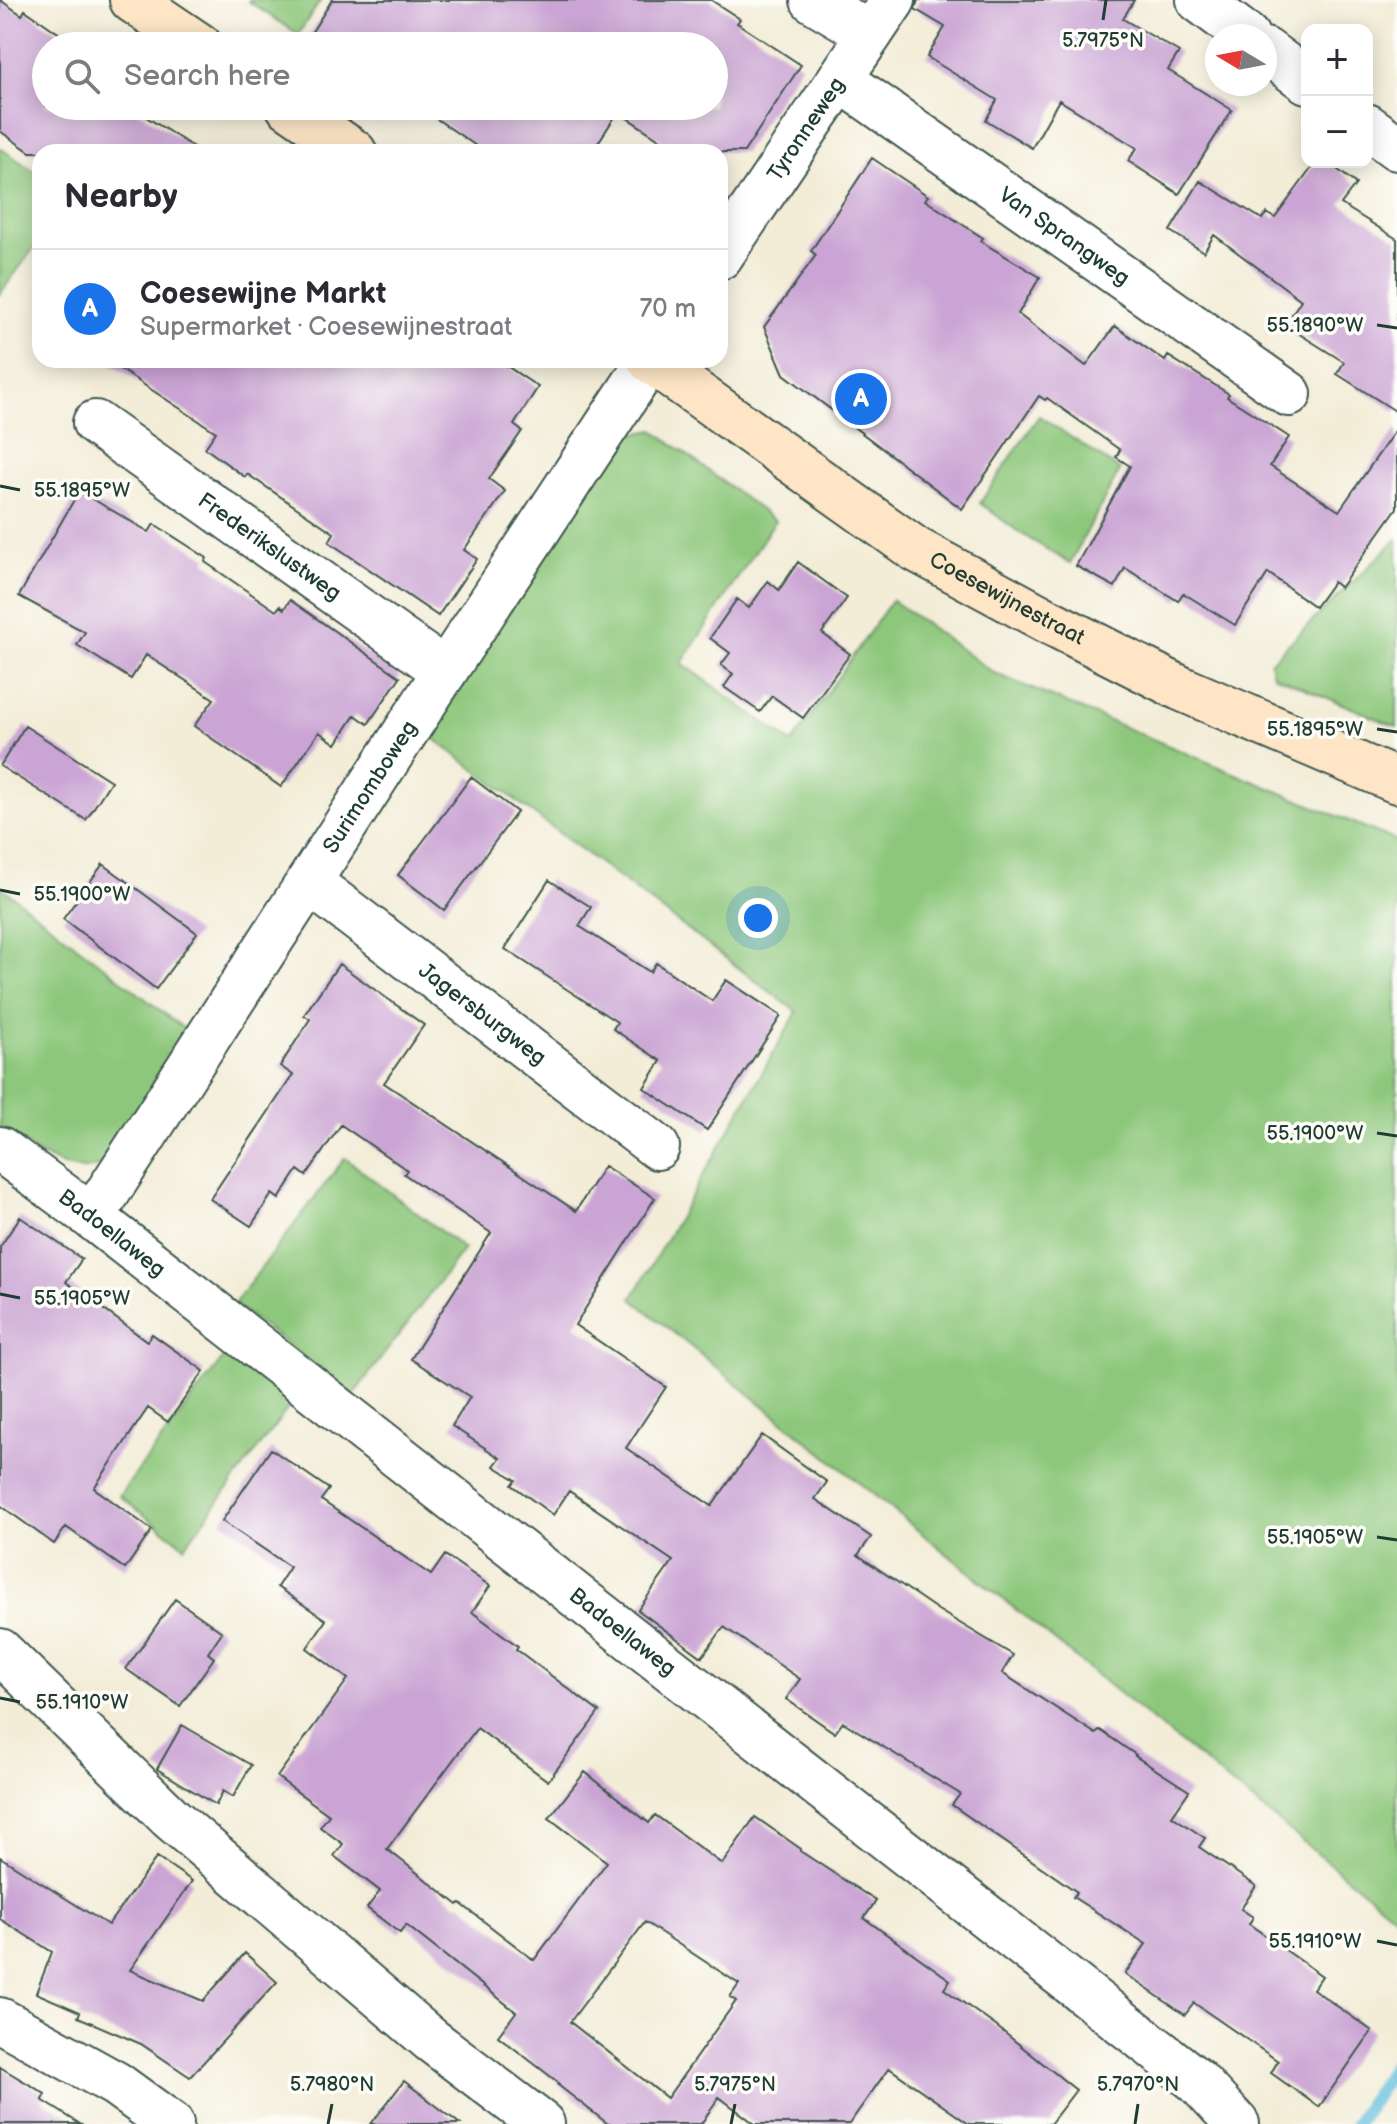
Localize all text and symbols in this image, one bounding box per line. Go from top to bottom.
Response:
north arrow [1205,24,1277,96]
map controls [1301,24,1373,168]
button: + [1301,24,1373,96]
text: 5.7975°N [1062,29,1144,53]
search box [32,32,728,120]
icon: search [60,54,104,98]
text: Search here [124,58,290,94]
street label: Tyronneweg [761,72,851,186]
button: − [1301,96,1373,168]
text: Nearby [64,176,178,217]
street label: Van Sprangweg [994,181,1135,292]
text: Coesewijne Markt [140,276,386,312]
text: A [82,294,98,325]
text: 70 m [639,294,696,325]
text: Supermarket · Coesewijnestraat [140,312,512,343]
text: 55.1890°W [1267,314,1363,338]
pin: A [835,369,887,429]
text: 55.1895°W [34,479,130,503]
street label: Frederikslustweg [193,487,346,607]
street label: Coesewijnestraat [925,546,1090,651]
street label: Surimomboweg [317,715,423,859]
text: 55.1895°W [1267,718,1363,742]
text: 55.1900°W [33,883,131,907]
your location [738,898,778,938]
street label: Jagersburgweg [413,957,552,1071]
text: 55.1900°W [1266,1122,1364,1146]
street label: Badoellaweg [53,1183,171,1283]
text: 55.1905°W [34,1287,130,1311]
text: 55.1905°W [1267,1526,1363,1550]
street label: Badoellaweg [564,1582,681,1682]
text: 55.1910°W [35,1691,129,1715]
text: 55.1910°W [1268,1930,1362,1954]
text: 5.7980°N [290,2073,374,2097]
text: 5.7975°N [694,2073,776,2097]
text: 5.7970°N [1097,2073,1179,2097]

